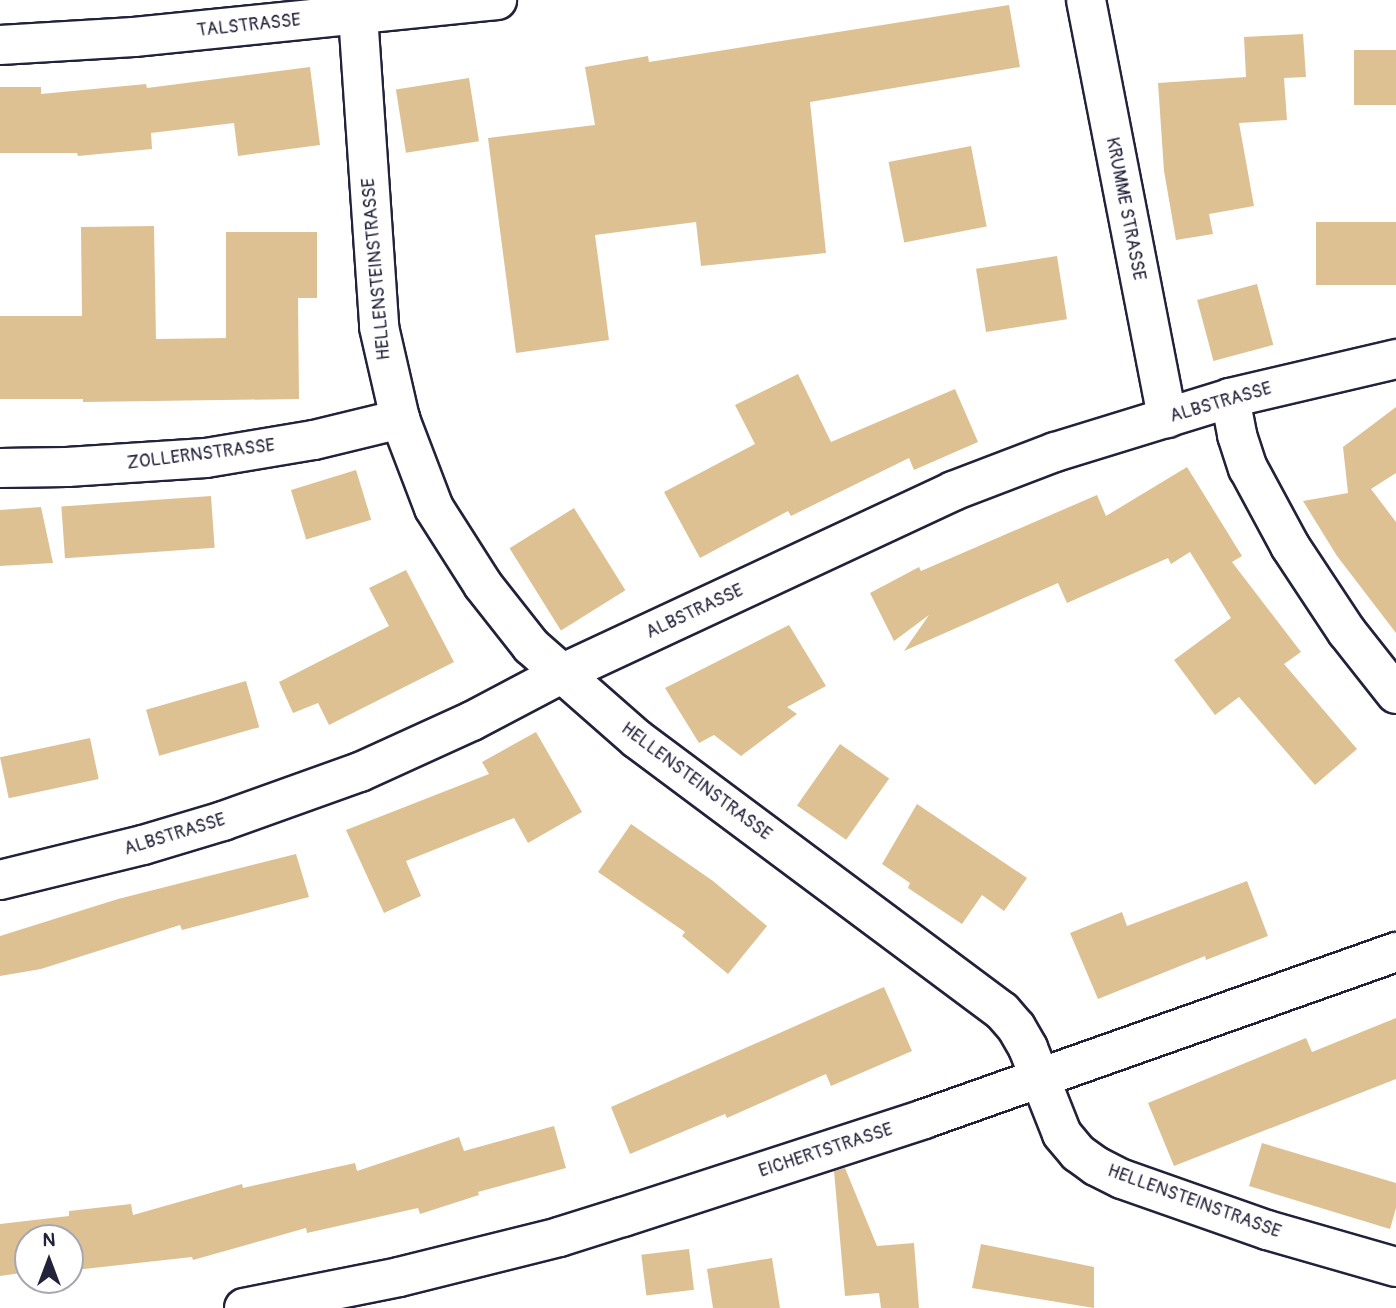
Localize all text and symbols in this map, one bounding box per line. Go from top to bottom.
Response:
street label: TALSTRASSE [196,10,302,42]
street label: KRUMME STRASSE [1101,136,1149,282]
street label: HELLENSTEINSTRASSE [358,177,396,361]
street label: ALBSTRASSE [1168,378,1274,428]
street label: ZOLLERNSTRASSE [126,435,276,475]
street label: ALBSTRASSE [643,580,747,644]
street label: HELLENSTEINSTRASSE [616,718,776,846]
street label: ALBSTRASSE [122,809,228,861]
street label: EICHERTSTRASSE [756,1119,896,1183]
street label: HELLENSTEINSTRASSE [1104,1161,1284,1243]
north arrow [14,1224,84,1294]
text: N [43,1228,55,1252]

